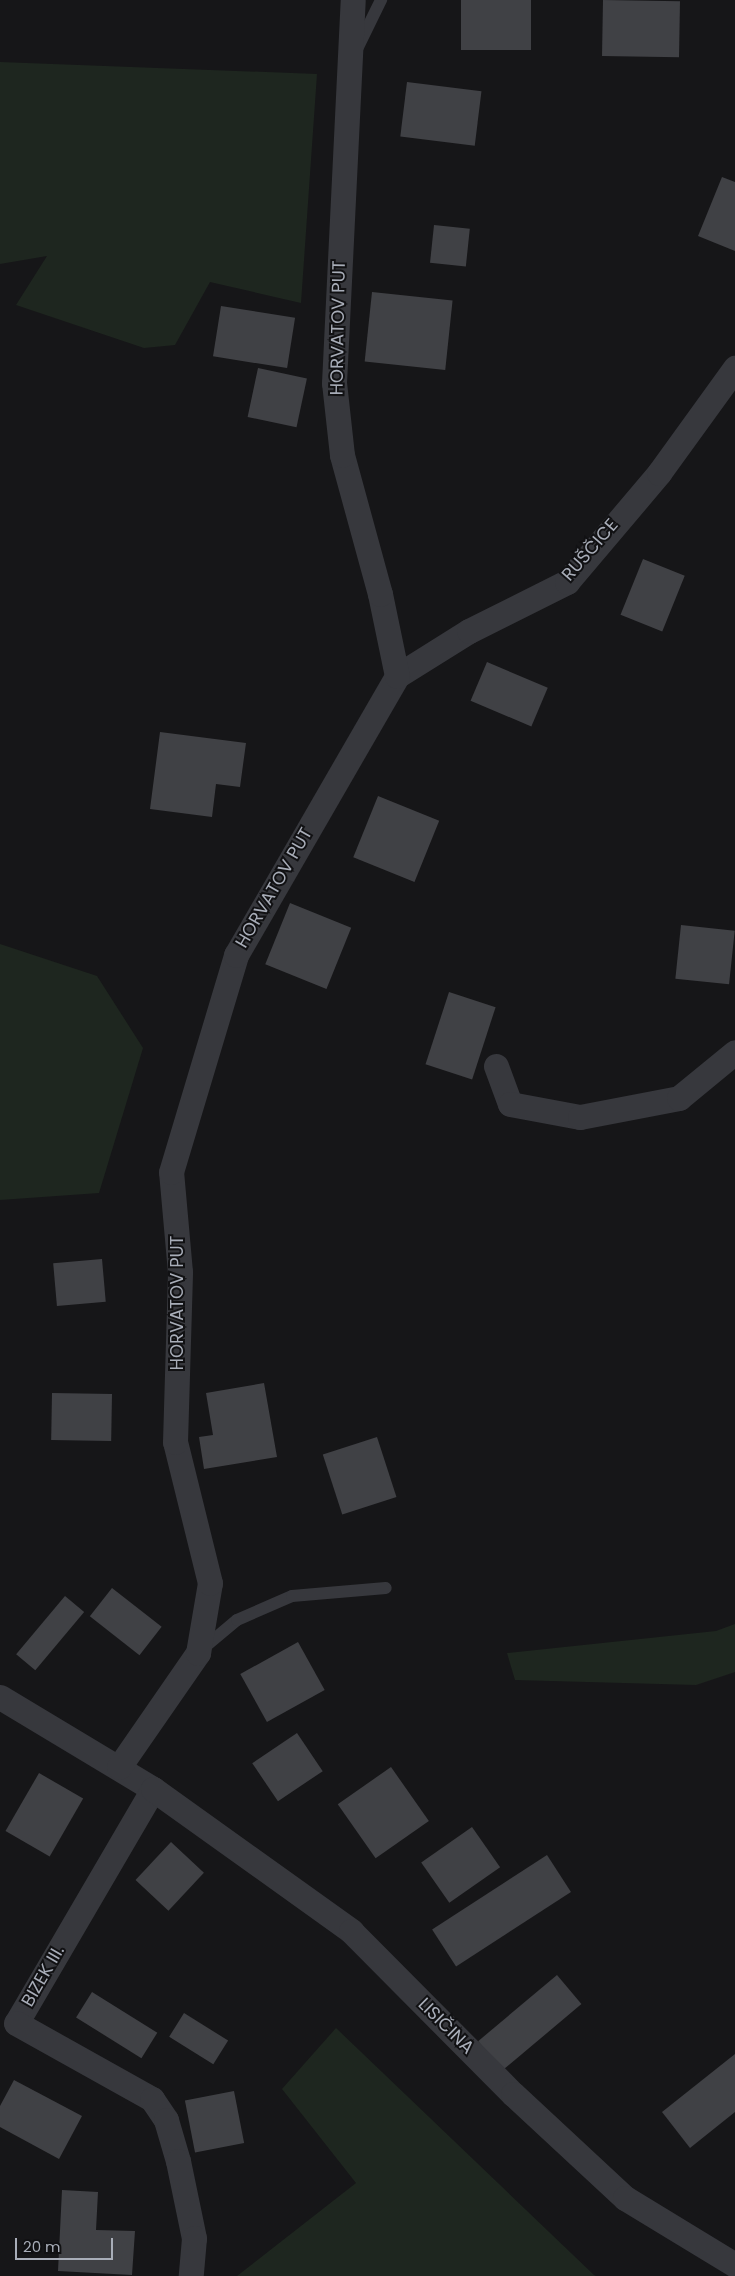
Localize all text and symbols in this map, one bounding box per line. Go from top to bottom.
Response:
street label: HORVATOV PUT [326,260,350,396]
street label: RUŠČICE [557,515,623,585]
street label: HORVATOV PUT [231,824,317,952]
street label: HORVATOV PUT [166,1235,188,1371]
street label: BIZEK III. [17,1942,69,2010]
street label: LISIČINA [414,1994,478,2058]
scale bar [18,2228,115,2260]
text: 20 m [23,2236,61,2257]

